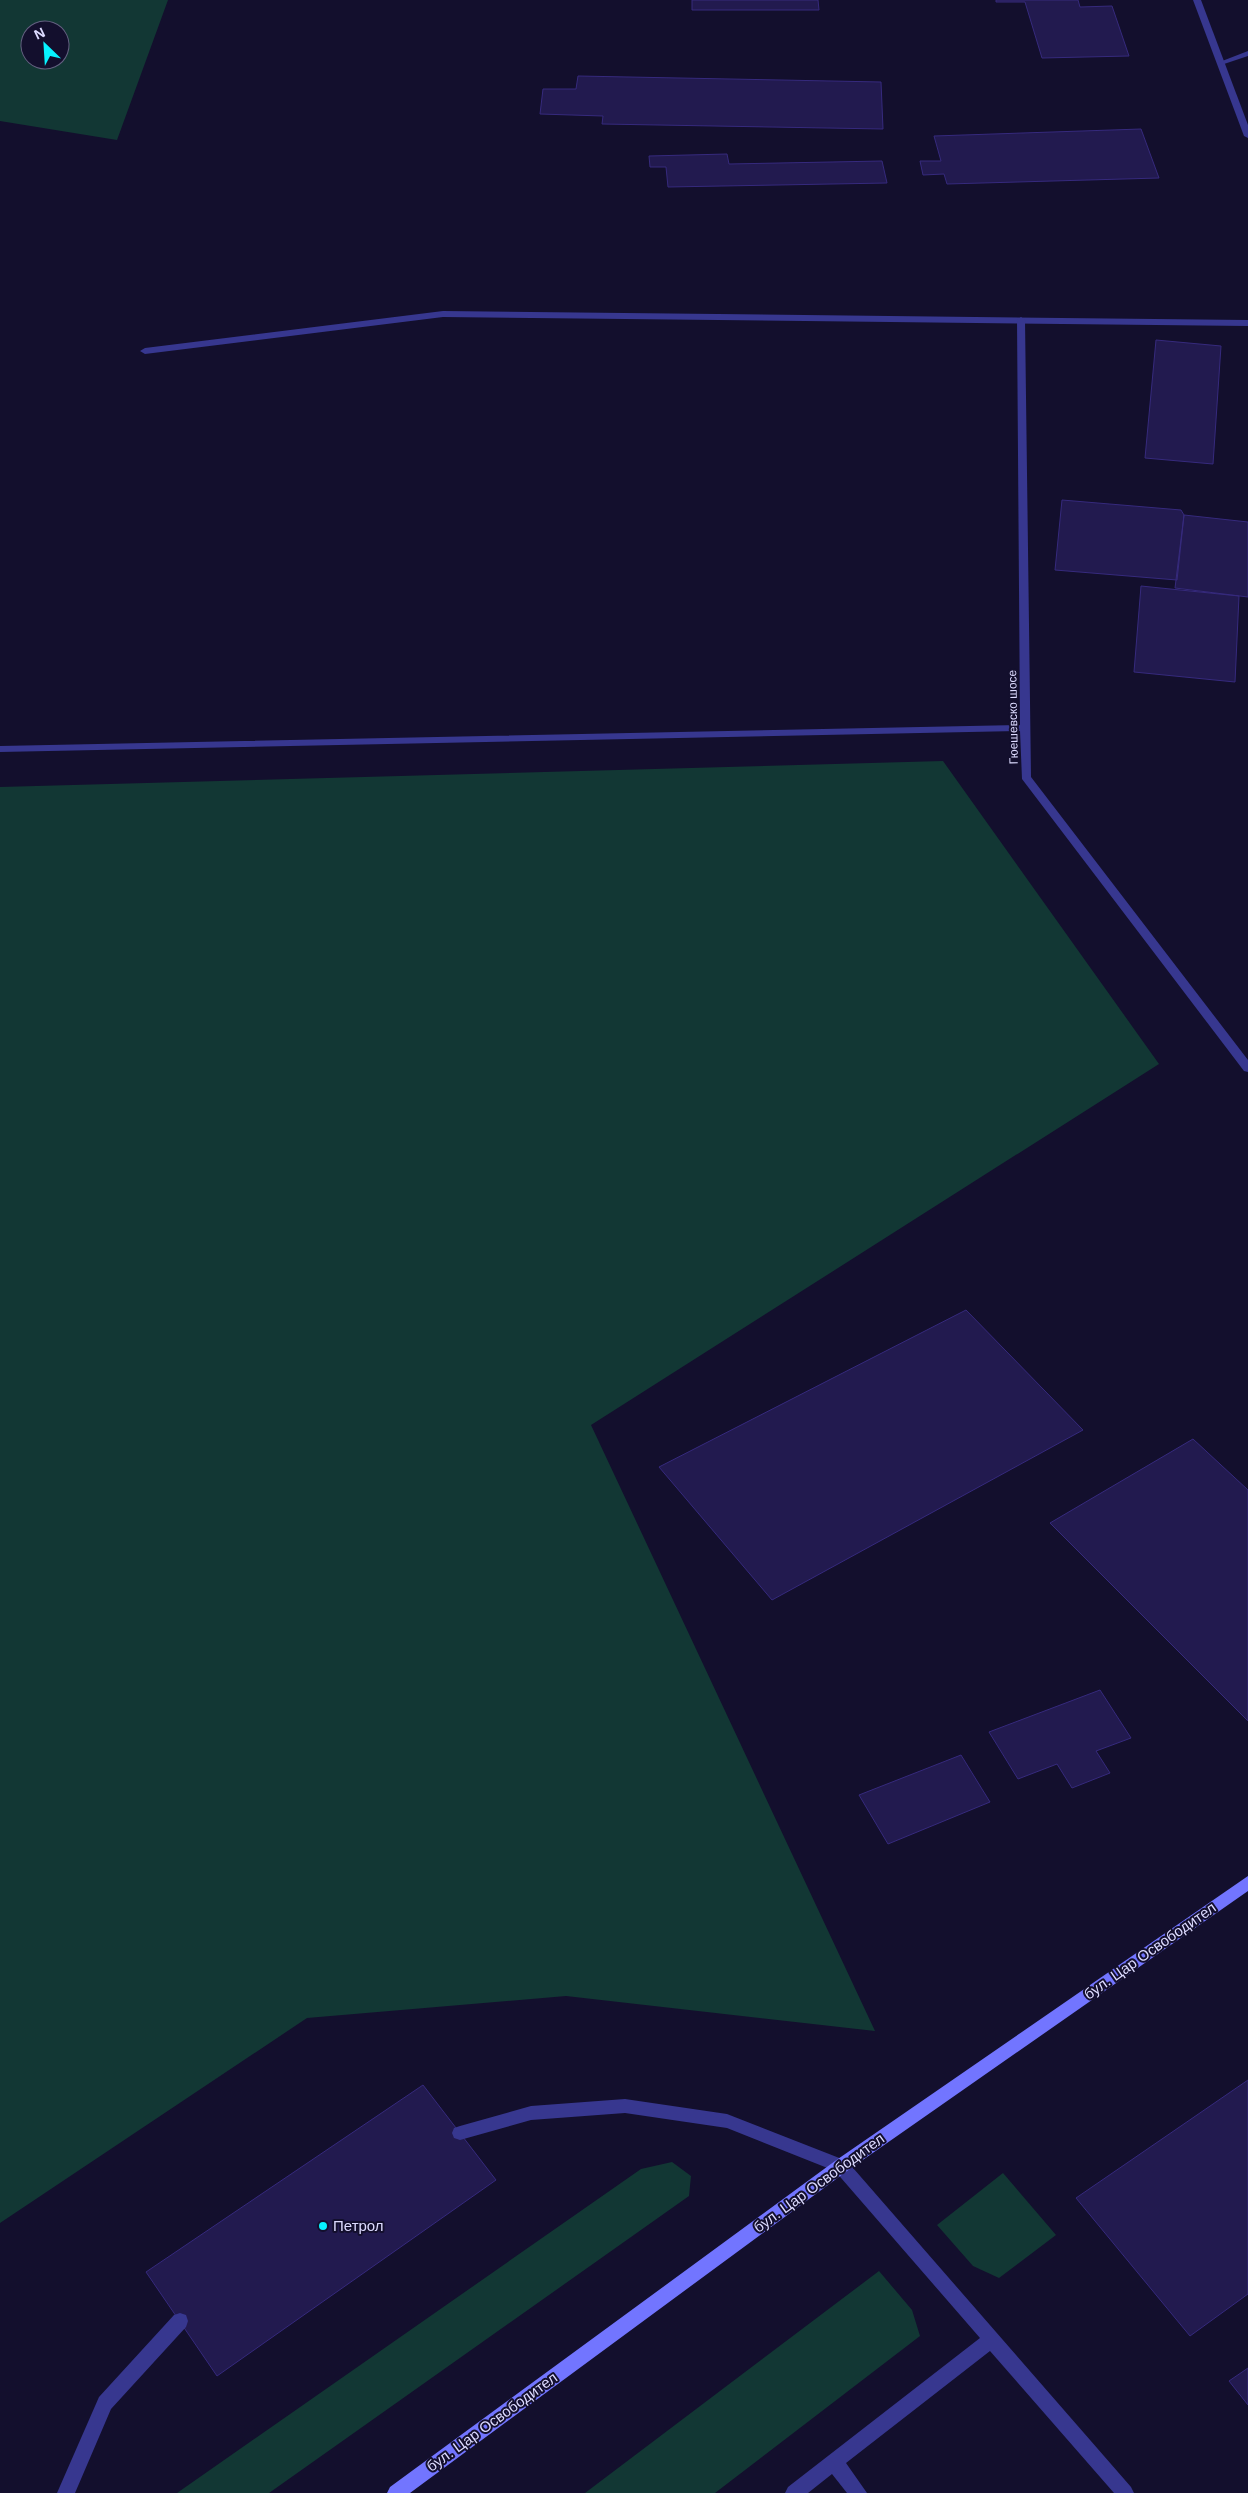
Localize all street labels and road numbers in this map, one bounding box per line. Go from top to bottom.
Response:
street label: Гюешевско шосе [1005,669,1021,764]
street label: бул. Цар Освободител [1080,1899,1219,2003]
street label: бул. Цар Освободител [750,2130,887,2236]
street label: бул. Цар Освободител [423,2369,560,2475]

